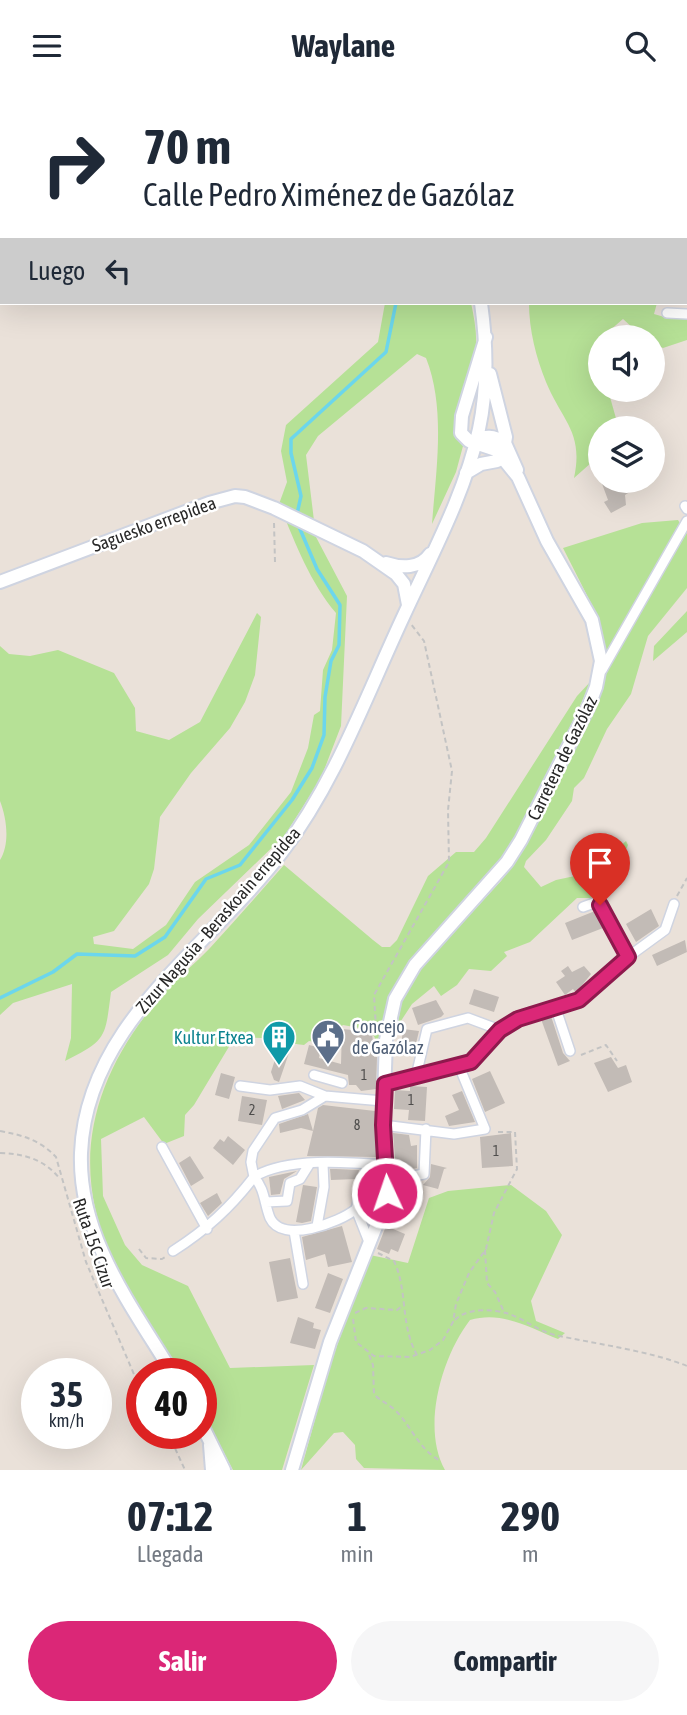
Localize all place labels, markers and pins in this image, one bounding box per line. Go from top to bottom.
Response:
pin [570,833,630,905]
place label: Concejo de Gazólaz [352,1016,424,1058]
public building icon: Concejo de Gazólaz [309,1017,347,1066]
building icon: Kultur Etxea [260,1018,298,1067]
place label: Kultur Etxea [174,1027,254,1048]

